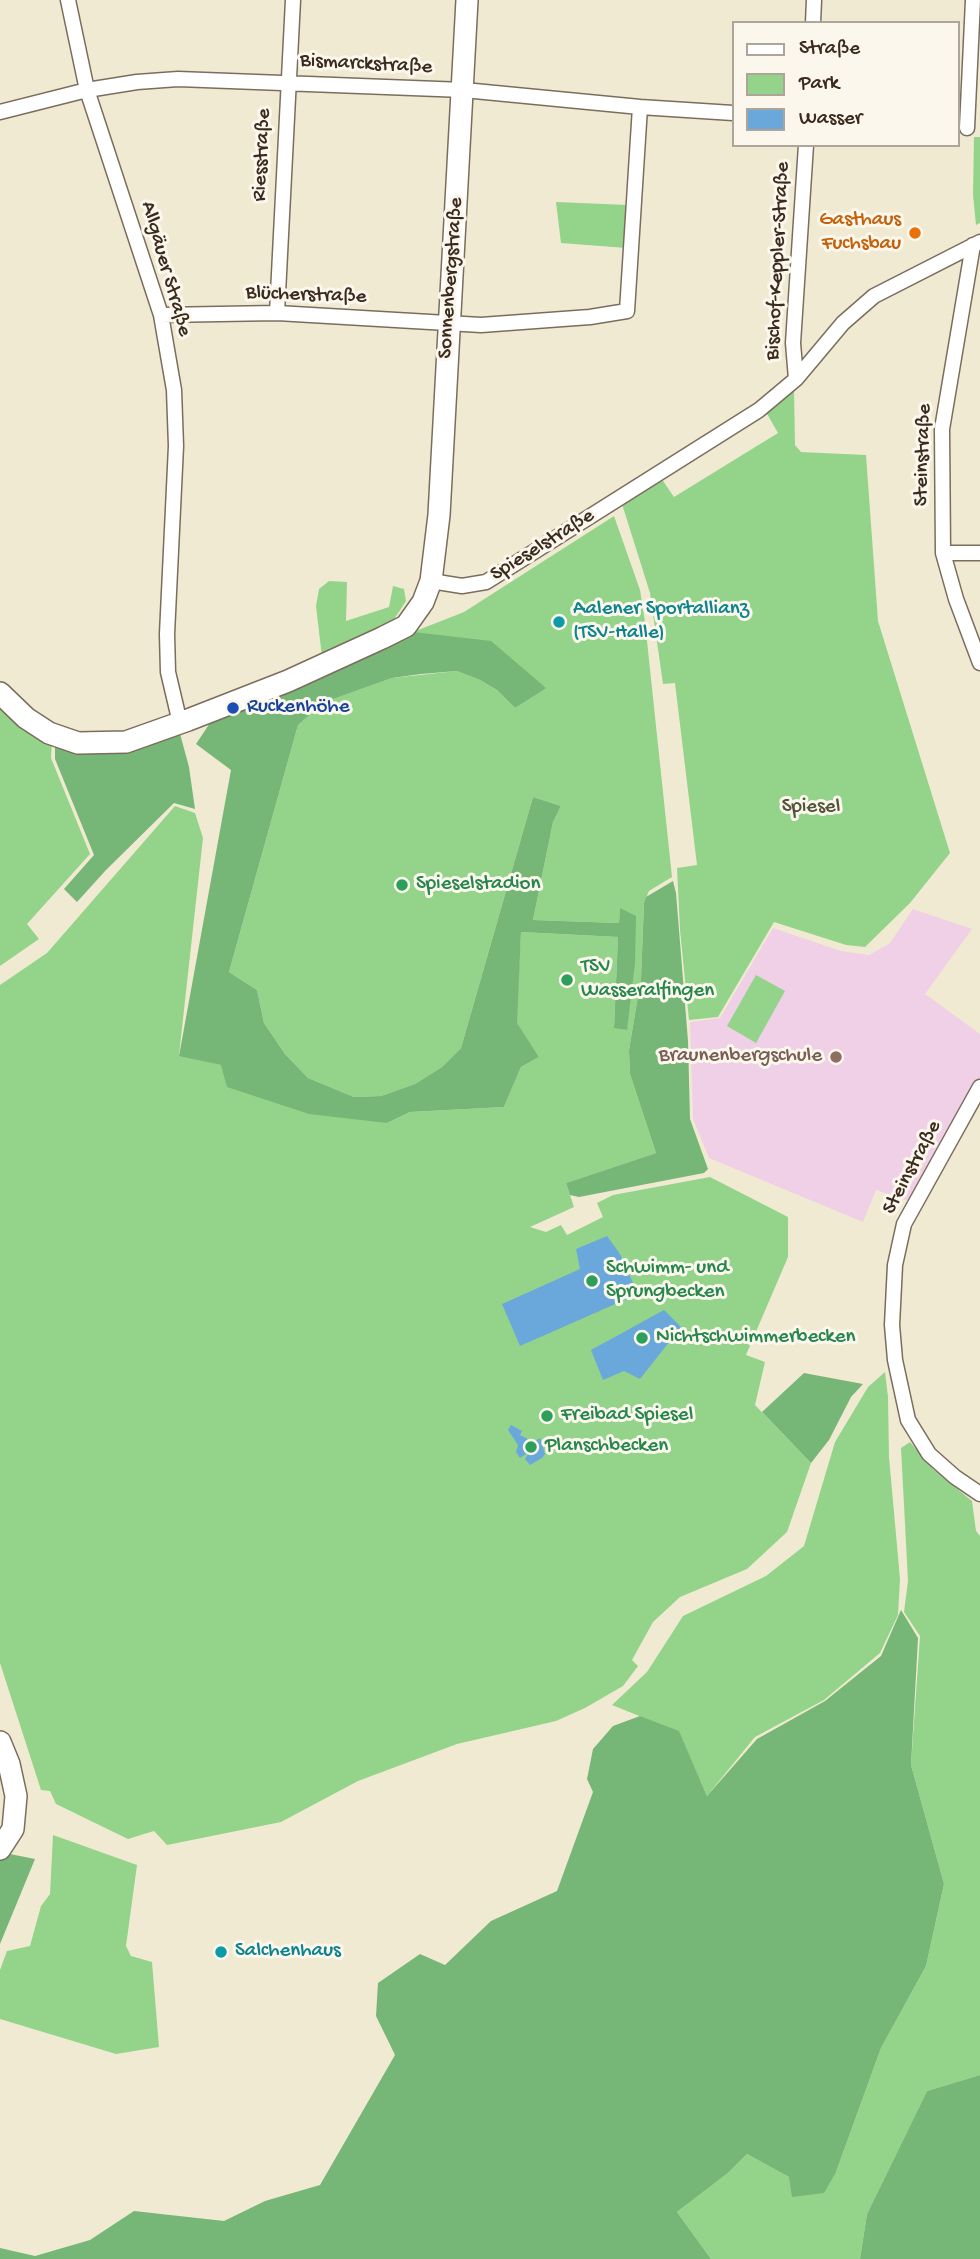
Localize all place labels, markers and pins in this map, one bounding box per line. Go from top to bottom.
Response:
place label: Gasthaus Fuchsbau [819,208,901,258]
marker: Gasthaus Fuchsbau [907,225,923,241]
place label: Aalener Sportallianz (TSV-Halle) [573,597,749,647]
marker: Aalener Sportallianz (TSV-Halle) [551,614,567,630]
place label: Ruckenhöhe [247,695,349,721]
marker: Ruckenhöhe [225,700,241,716]
place label: Spieselstadion [416,872,540,898]
marker: Spieselstadion [394,877,410,893]
place label: TSV Wasseralfingen [581,955,714,1005]
marker: TSV Wasseralfingen [559,972,575,988]
place label: Braunenbergschule [659,1044,822,1070]
marker: Braunenbergschule [828,1049,844,1065]
place label: Schwimm- und Sprungbecken [606,1256,729,1306]
marker: Schwimm- und Sprungbecken [584,1273,600,1289]
place label: Nichtschwimmerbecken [656,1325,856,1351]
marker: Nichtschwimmerbecken [634,1330,650,1346]
place label: Freibad Spiesel [561,1403,693,1429]
marker: Freibad Spiesel [539,1408,555,1424]
place label: Planschbecken [545,1434,668,1460]
marker: Planschbecken [523,1439,539,1455]
place label: Salchenhaus [235,1939,341,1965]
marker: Salchenhaus [213,1944,229,1960]

